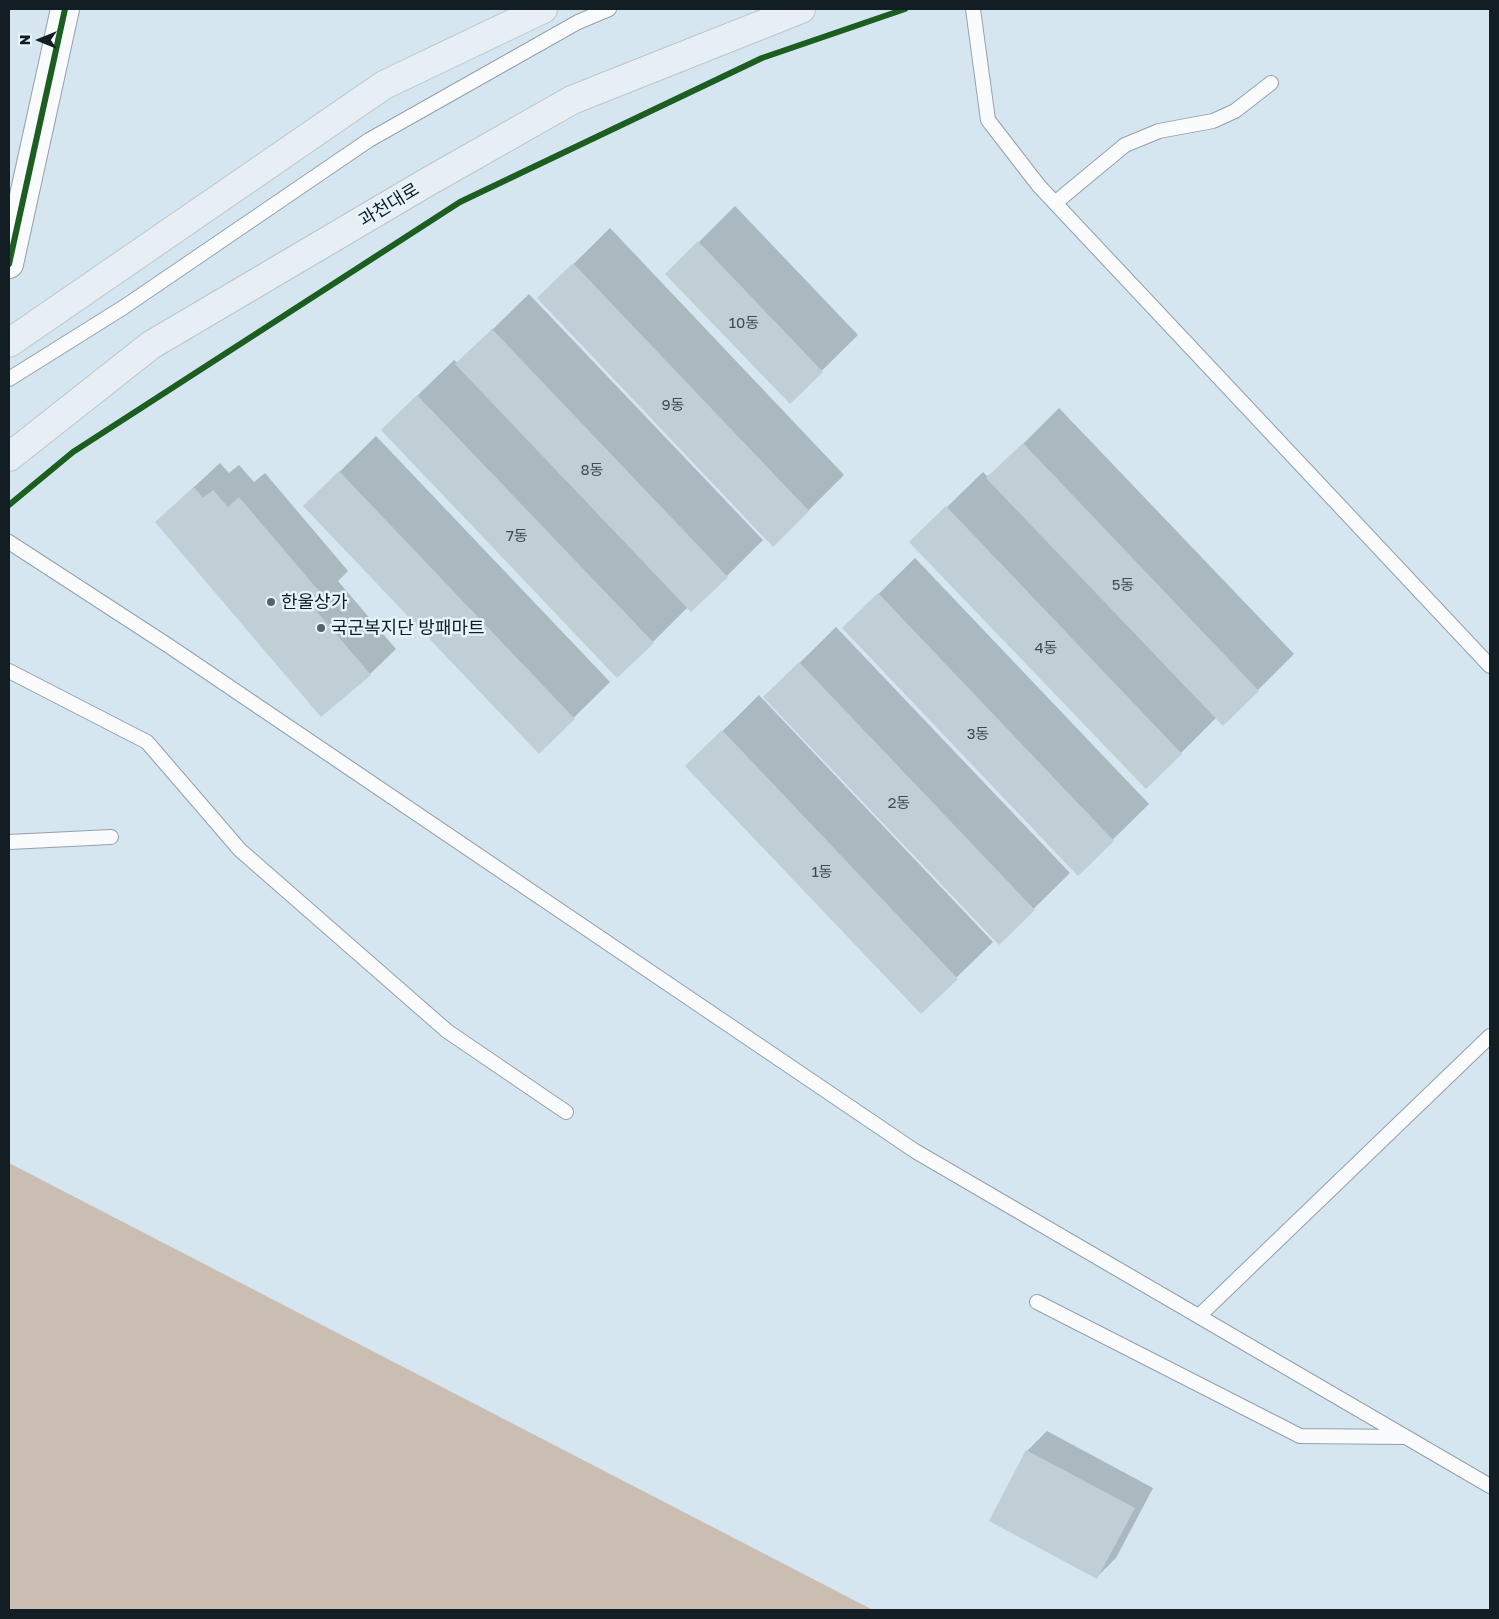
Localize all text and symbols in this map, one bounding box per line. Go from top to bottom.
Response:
north arrow [15,15,65,65]
text: N [16,35,33,45]
street label: 과천대로 [355,179,423,231]
house number: 10동 [729,314,759,332]
house number: 9동 [662,396,684,414]
house number: 8동 [581,461,603,479]
house number: 7동 [506,527,528,545]
house number: 5동 [1112,576,1134,594]
place label: 한울상가 [281,591,347,613]
marker: 한울상가 [265,596,277,608]
place label: 국군복지단 방패마트 [331,617,485,639]
marker: 국군복지단 방패마트 [315,622,327,634]
house number: 4동 [1035,639,1057,657]
house number: 3동 [967,725,989,743]
house number: 2동 [888,794,910,812]
house number: 1동 [811,863,833,881]

